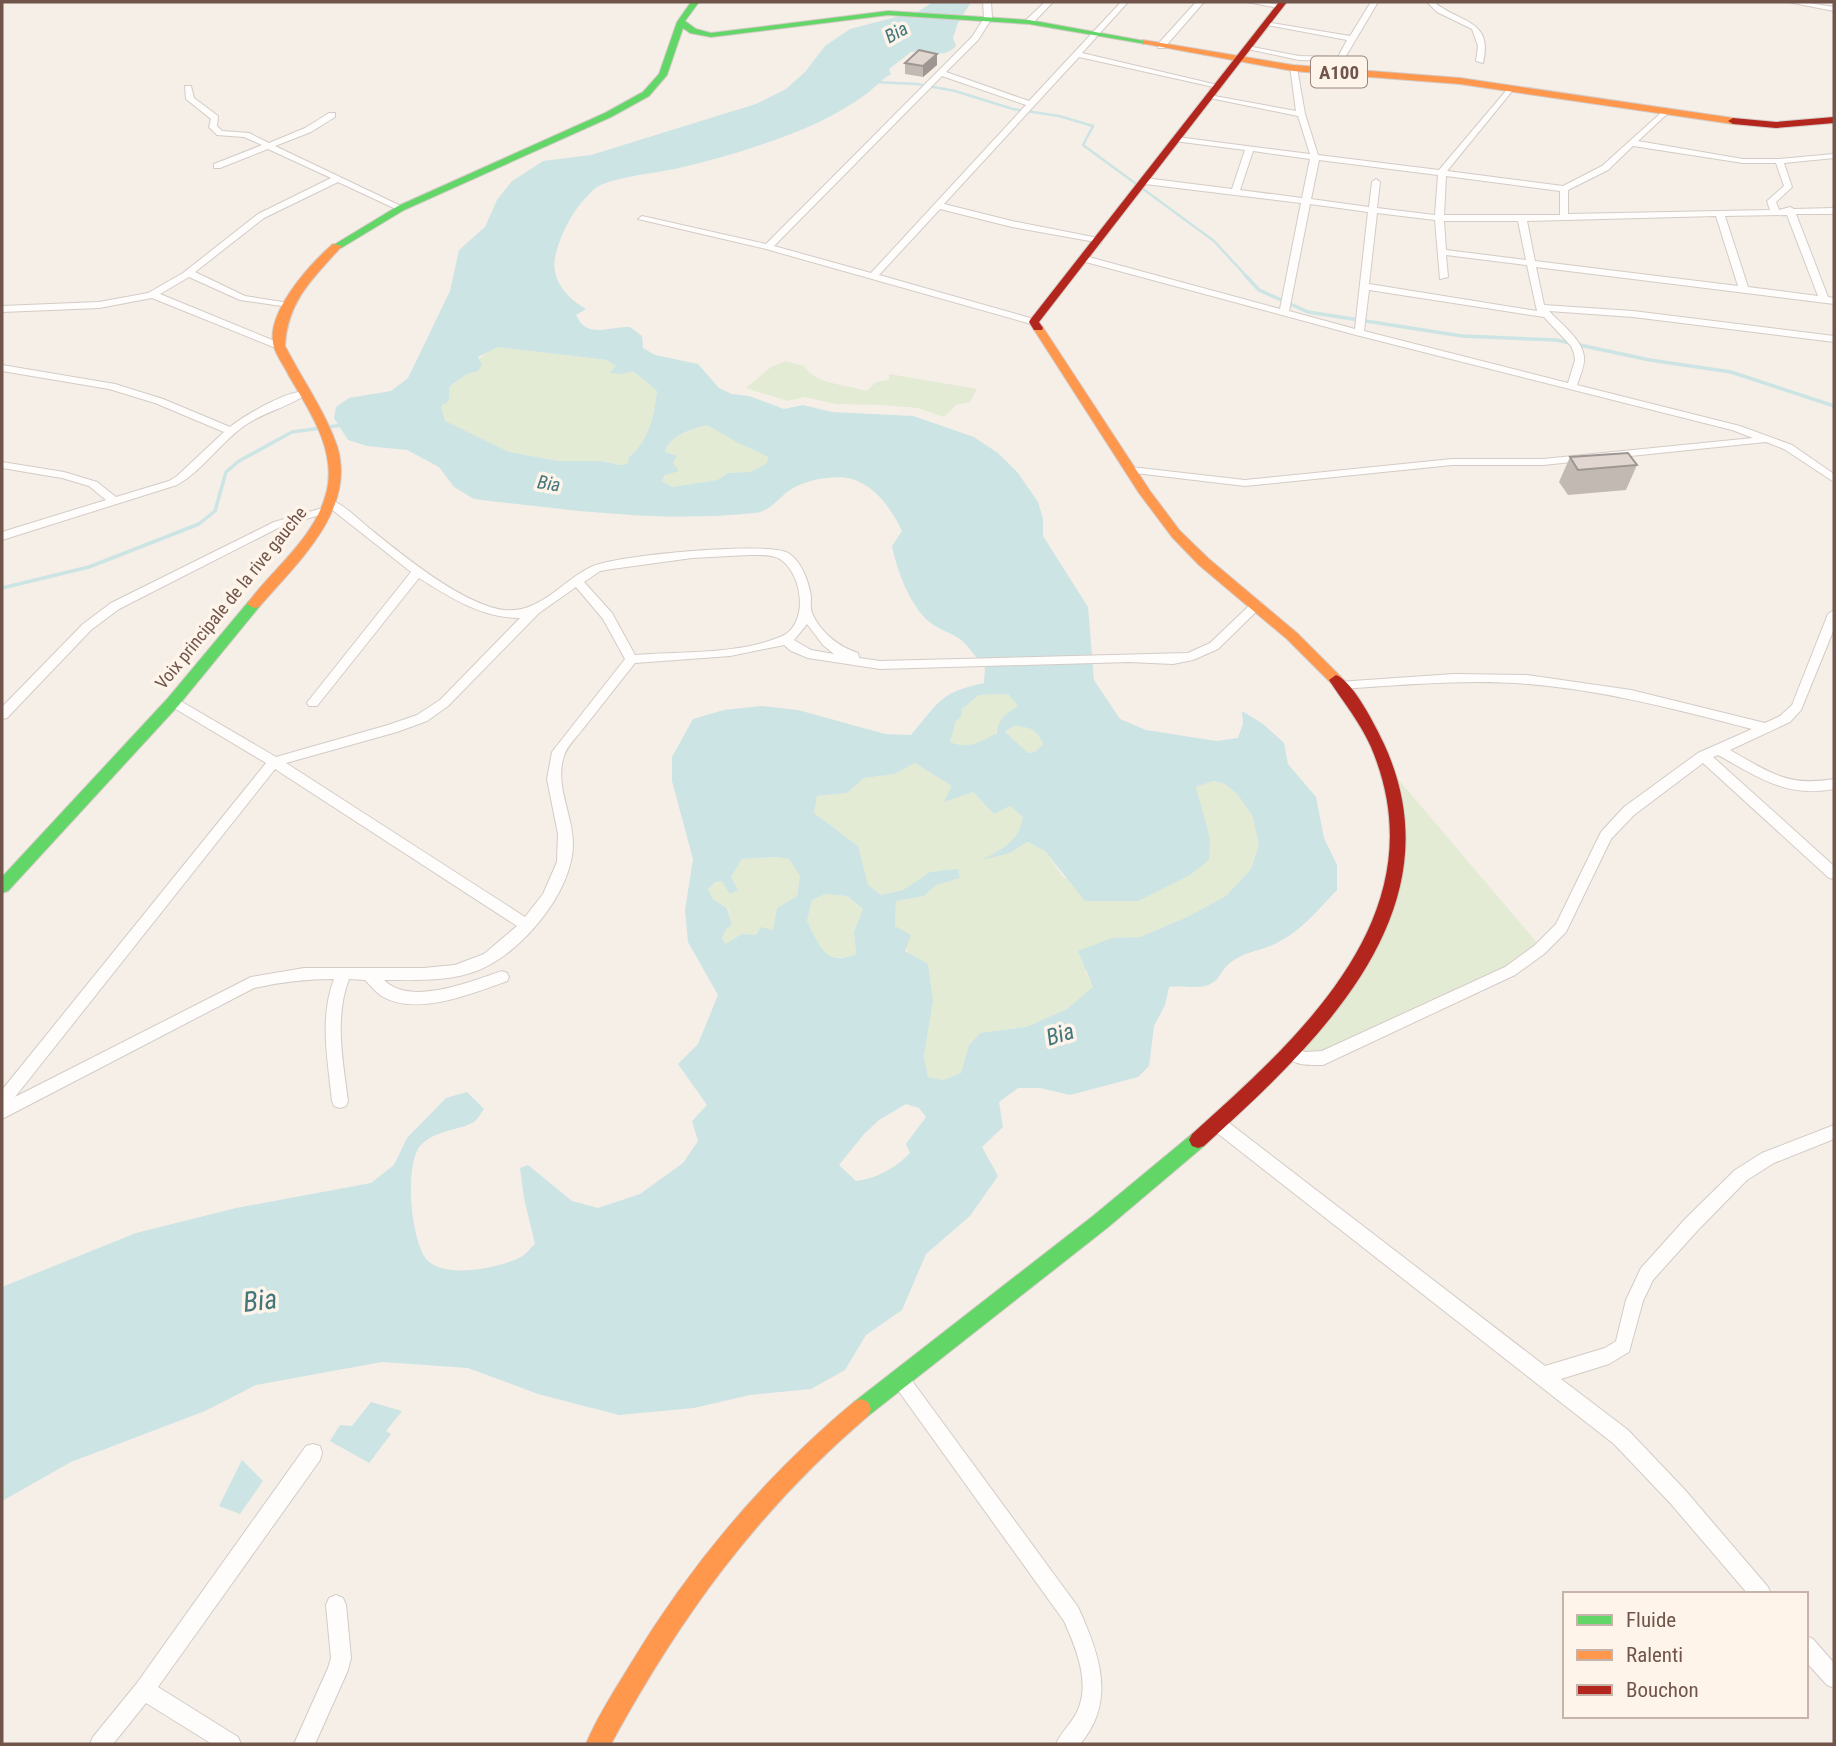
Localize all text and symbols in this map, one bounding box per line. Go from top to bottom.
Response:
water label: Bia [881,17,912,48]
road number: A100 [1311,57,1367,88]
water label: Bia [536,470,562,497]
street label: Voix principale de la rive gauche [151,502,311,693]
water label: Bia [1043,1017,1077,1051]
water label: Bia [241,1282,279,1319]
legend [1563,1592,1808,1718]
text: Fluide [1626,1608,1676,1632]
text: Ralenti [1626,1643,1683,1667]
text: Bouchon [1626,1678,1699,1702]

